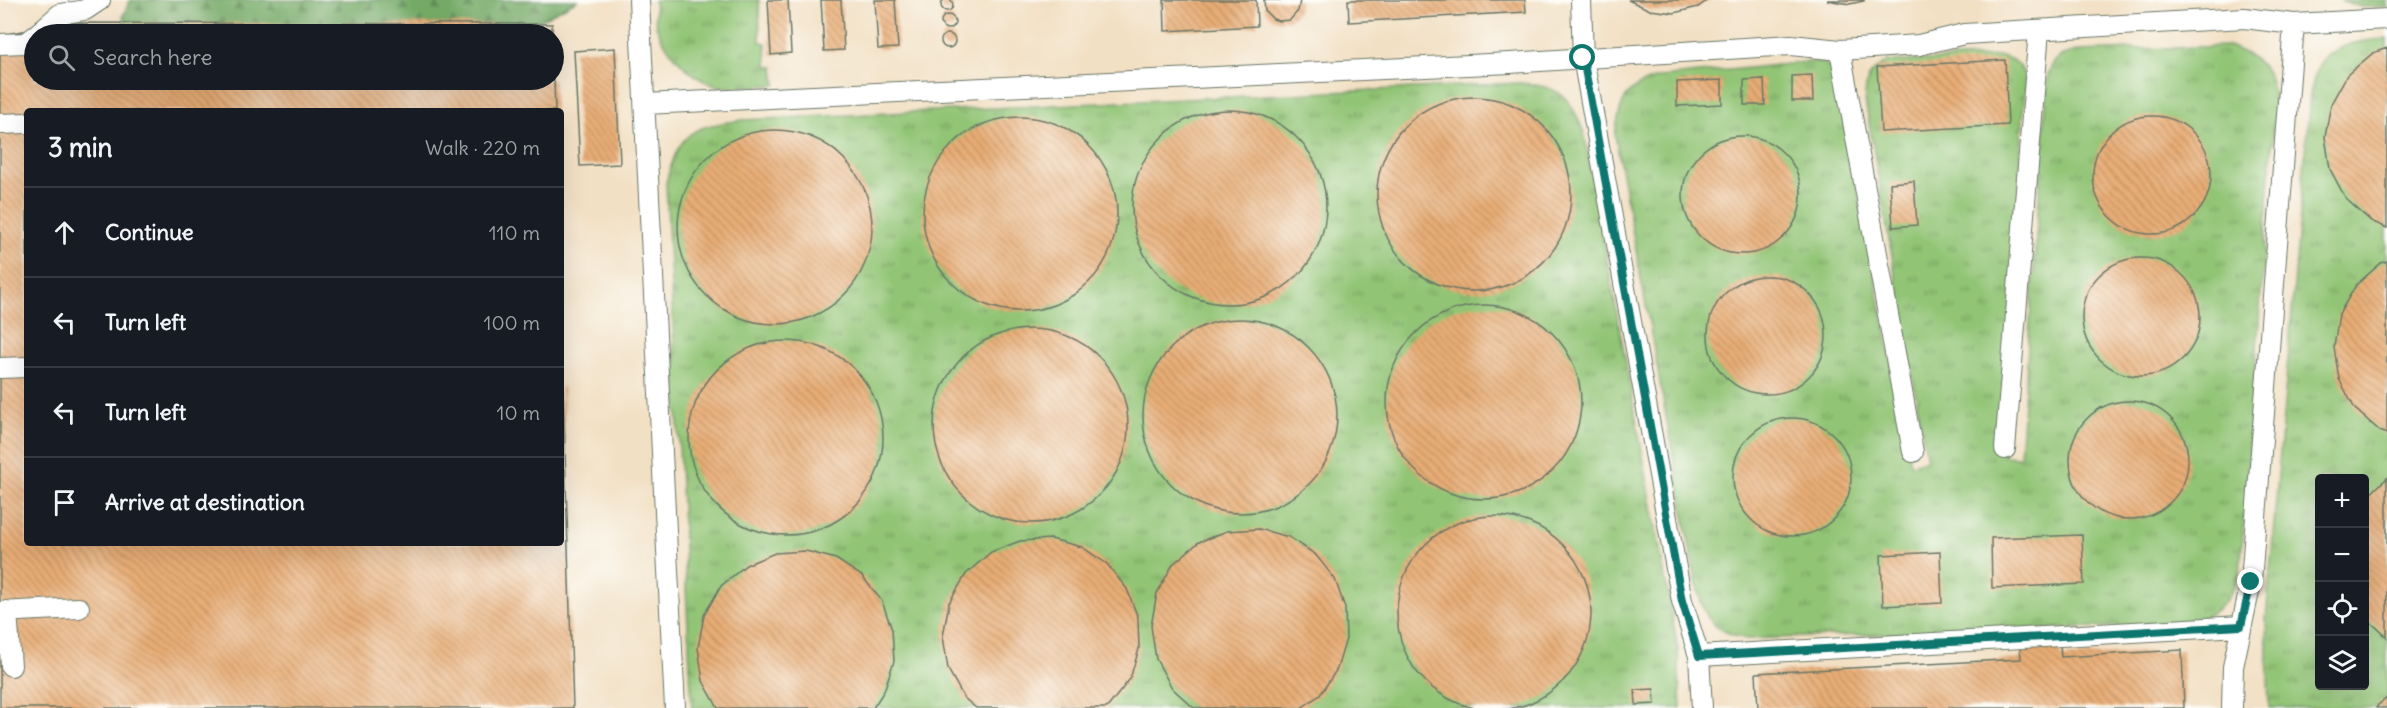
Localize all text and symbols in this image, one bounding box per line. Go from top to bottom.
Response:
search box [24,24,564,90]
icon: search [45,41,78,74]
text: Search here [93,43,212,71]
route start [1569,44,1595,70]
text: 3 min [48,131,113,164]
text: Walk · 220 m [425,135,540,160]
icon: ahead [48,216,81,249]
text: Continue [105,218,194,246]
text: 110 m [489,220,540,245]
icon: left [48,306,81,339]
text: Turn left [105,308,186,336]
text: 100 m [483,310,540,335]
icon: left [48,396,81,429]
text: Turn left [105,398,186,426]
text: 10 m [497,400,540,425]
map controls [2315,474,2369,690]
button: + [2315,474,2369,528]
icon: arrive [48,486,81,519]
text: Arrive at destination [105,488,305,516]
button: − [2315,528,2369,582]
route end [2237,568,2263,594]
button: locate [2315,582,2369,636]
button: layers [2315,636,2369,690]

